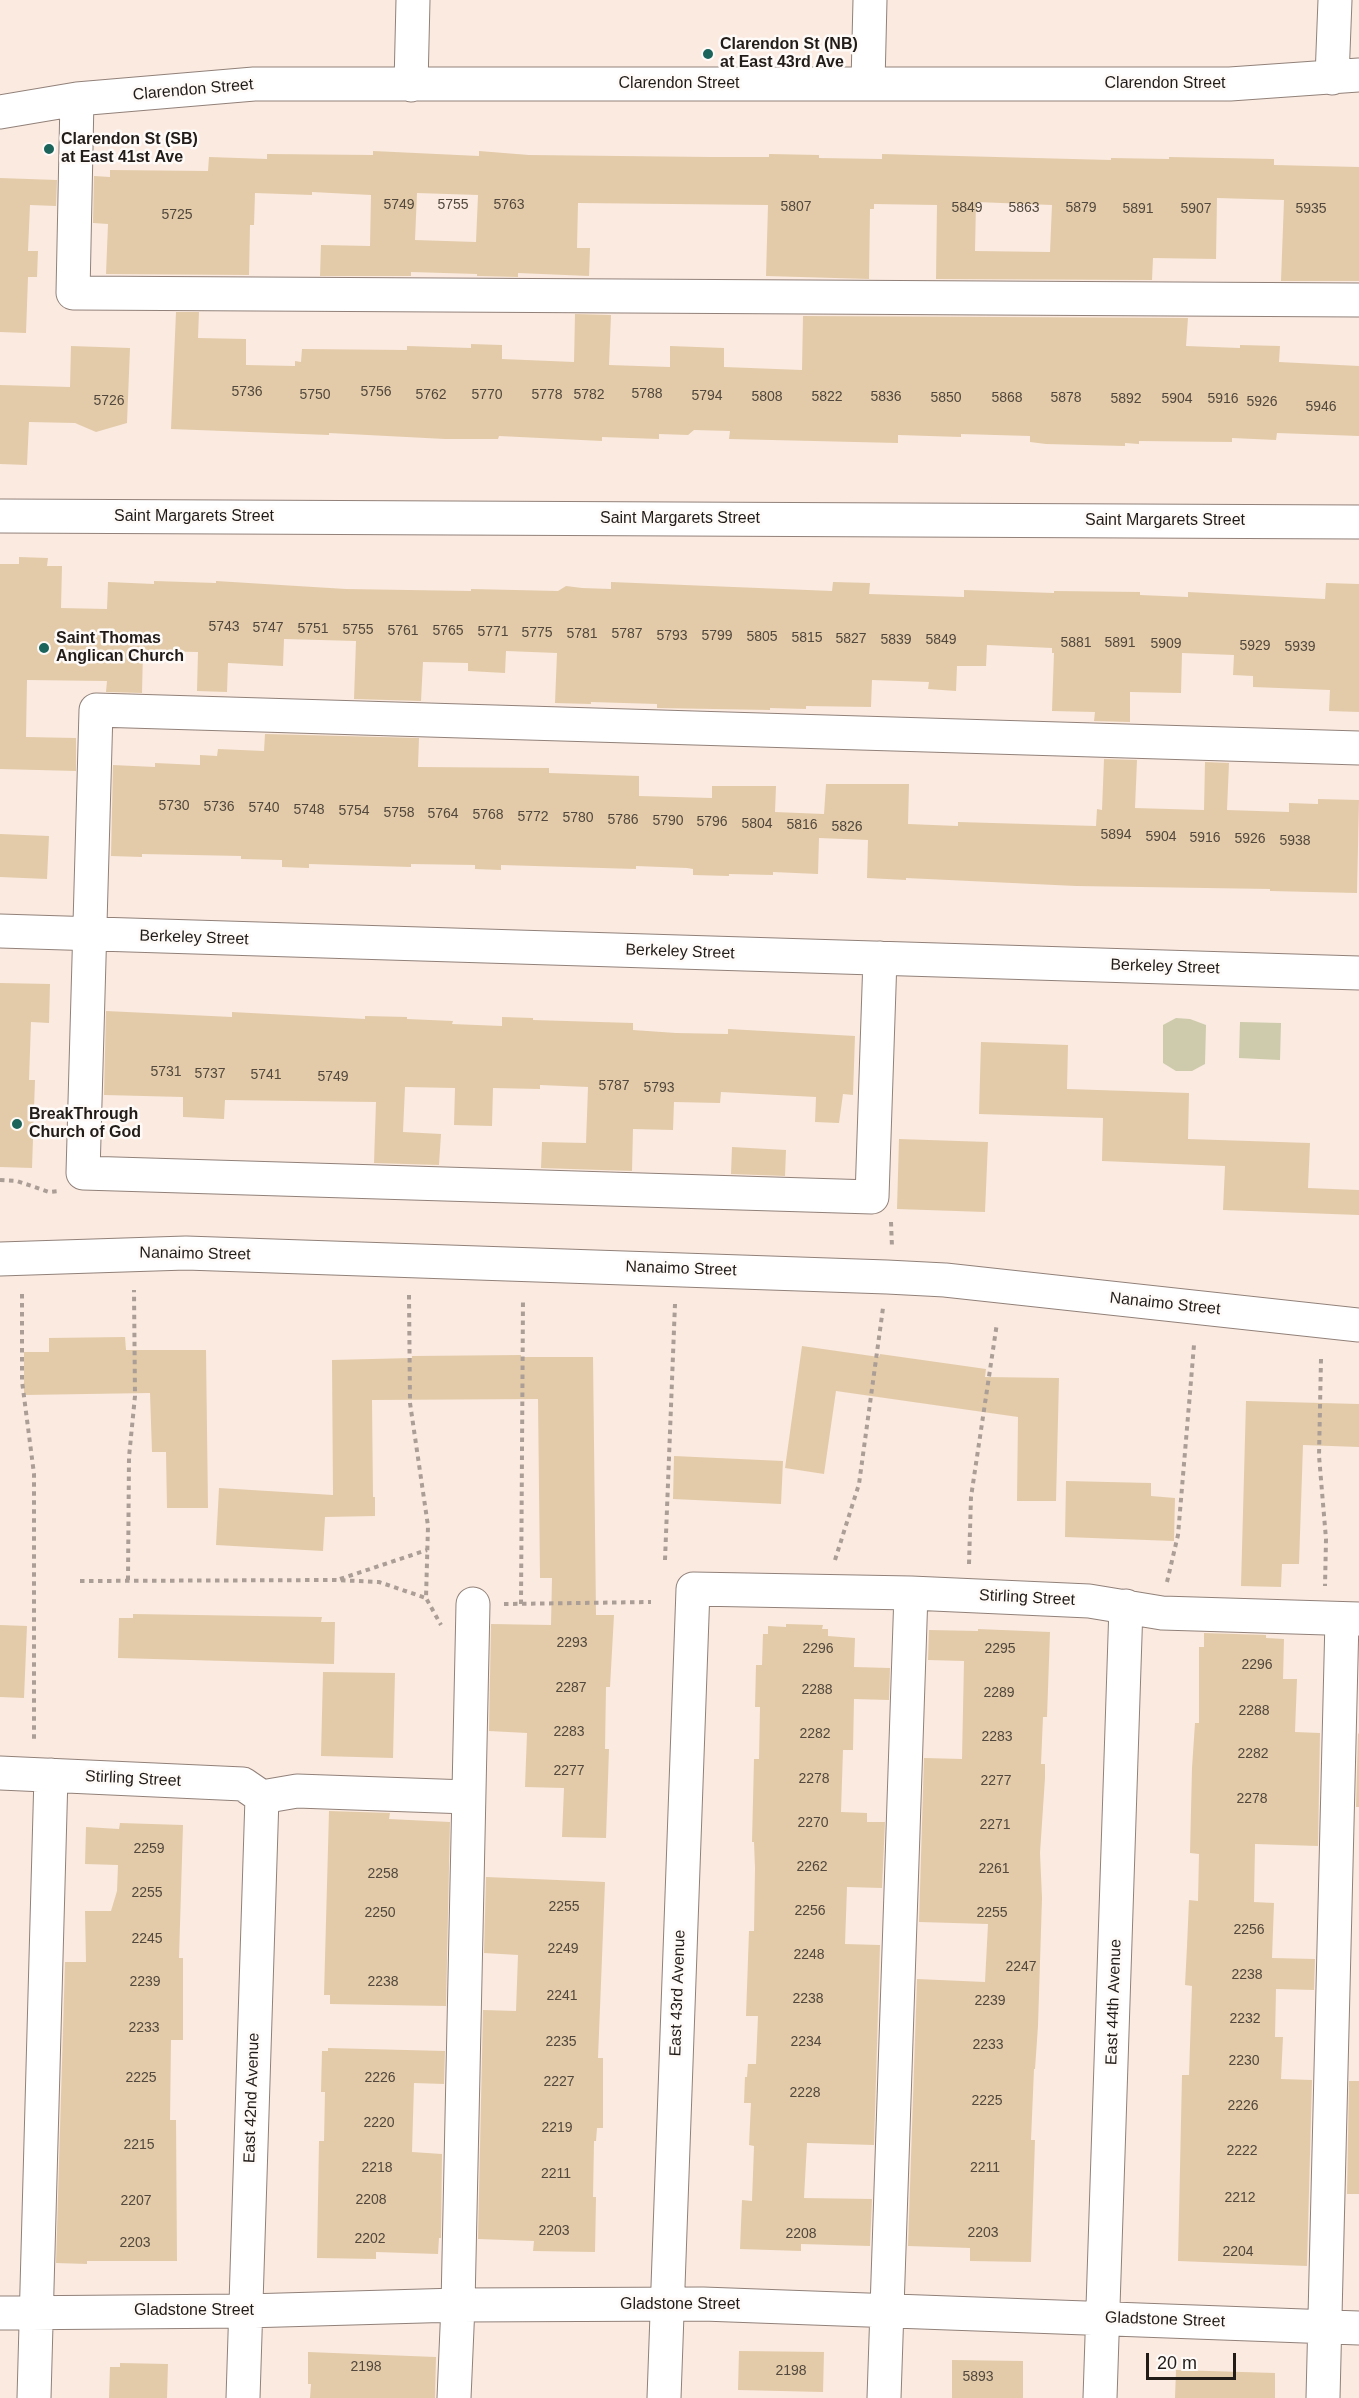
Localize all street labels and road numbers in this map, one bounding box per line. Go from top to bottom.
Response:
street label: Clarendon Street [619,74,739,94]
street label: Clarendon Street [1105,74,1225,94]
street label: Clarendon Street [132,75,254,105]
street label: Saint Margarets Street [114,507,274,527]
street label: Saint Margarets Street [600,509,760,529]
street label: Saint Margarets Street [1085,511,1245,531]
street label: Berkeley Street [139,926,249,950]
street label: Berkeley Street [625,940,735,964]
street label: Berkeley Street [1110,955,1220,979]
street label: Nanaimo Street [139,1243,251,1265]
street label: Nanaimo Street [625,1257,737,1281]
street label: Nanaimo Street [1109,1289,1221,1319]
street label: Stirling Street [979,1586,1075,1610]
street label: Stirling Street [85,1767,181,1791]
street label: East 43rd Avenue [666,1929,690,2057]
street label: East 44th Avenue [1102,1939,1126,2065]
street label: East 42nd Avenue [240,2032,264,2164]
street label: Gladstone Street [620,2295,740,2315]
street label: Gladstone Street [134,2301,254,2321]
street label: Gladstone Street [1105,2308,1225,2332]

